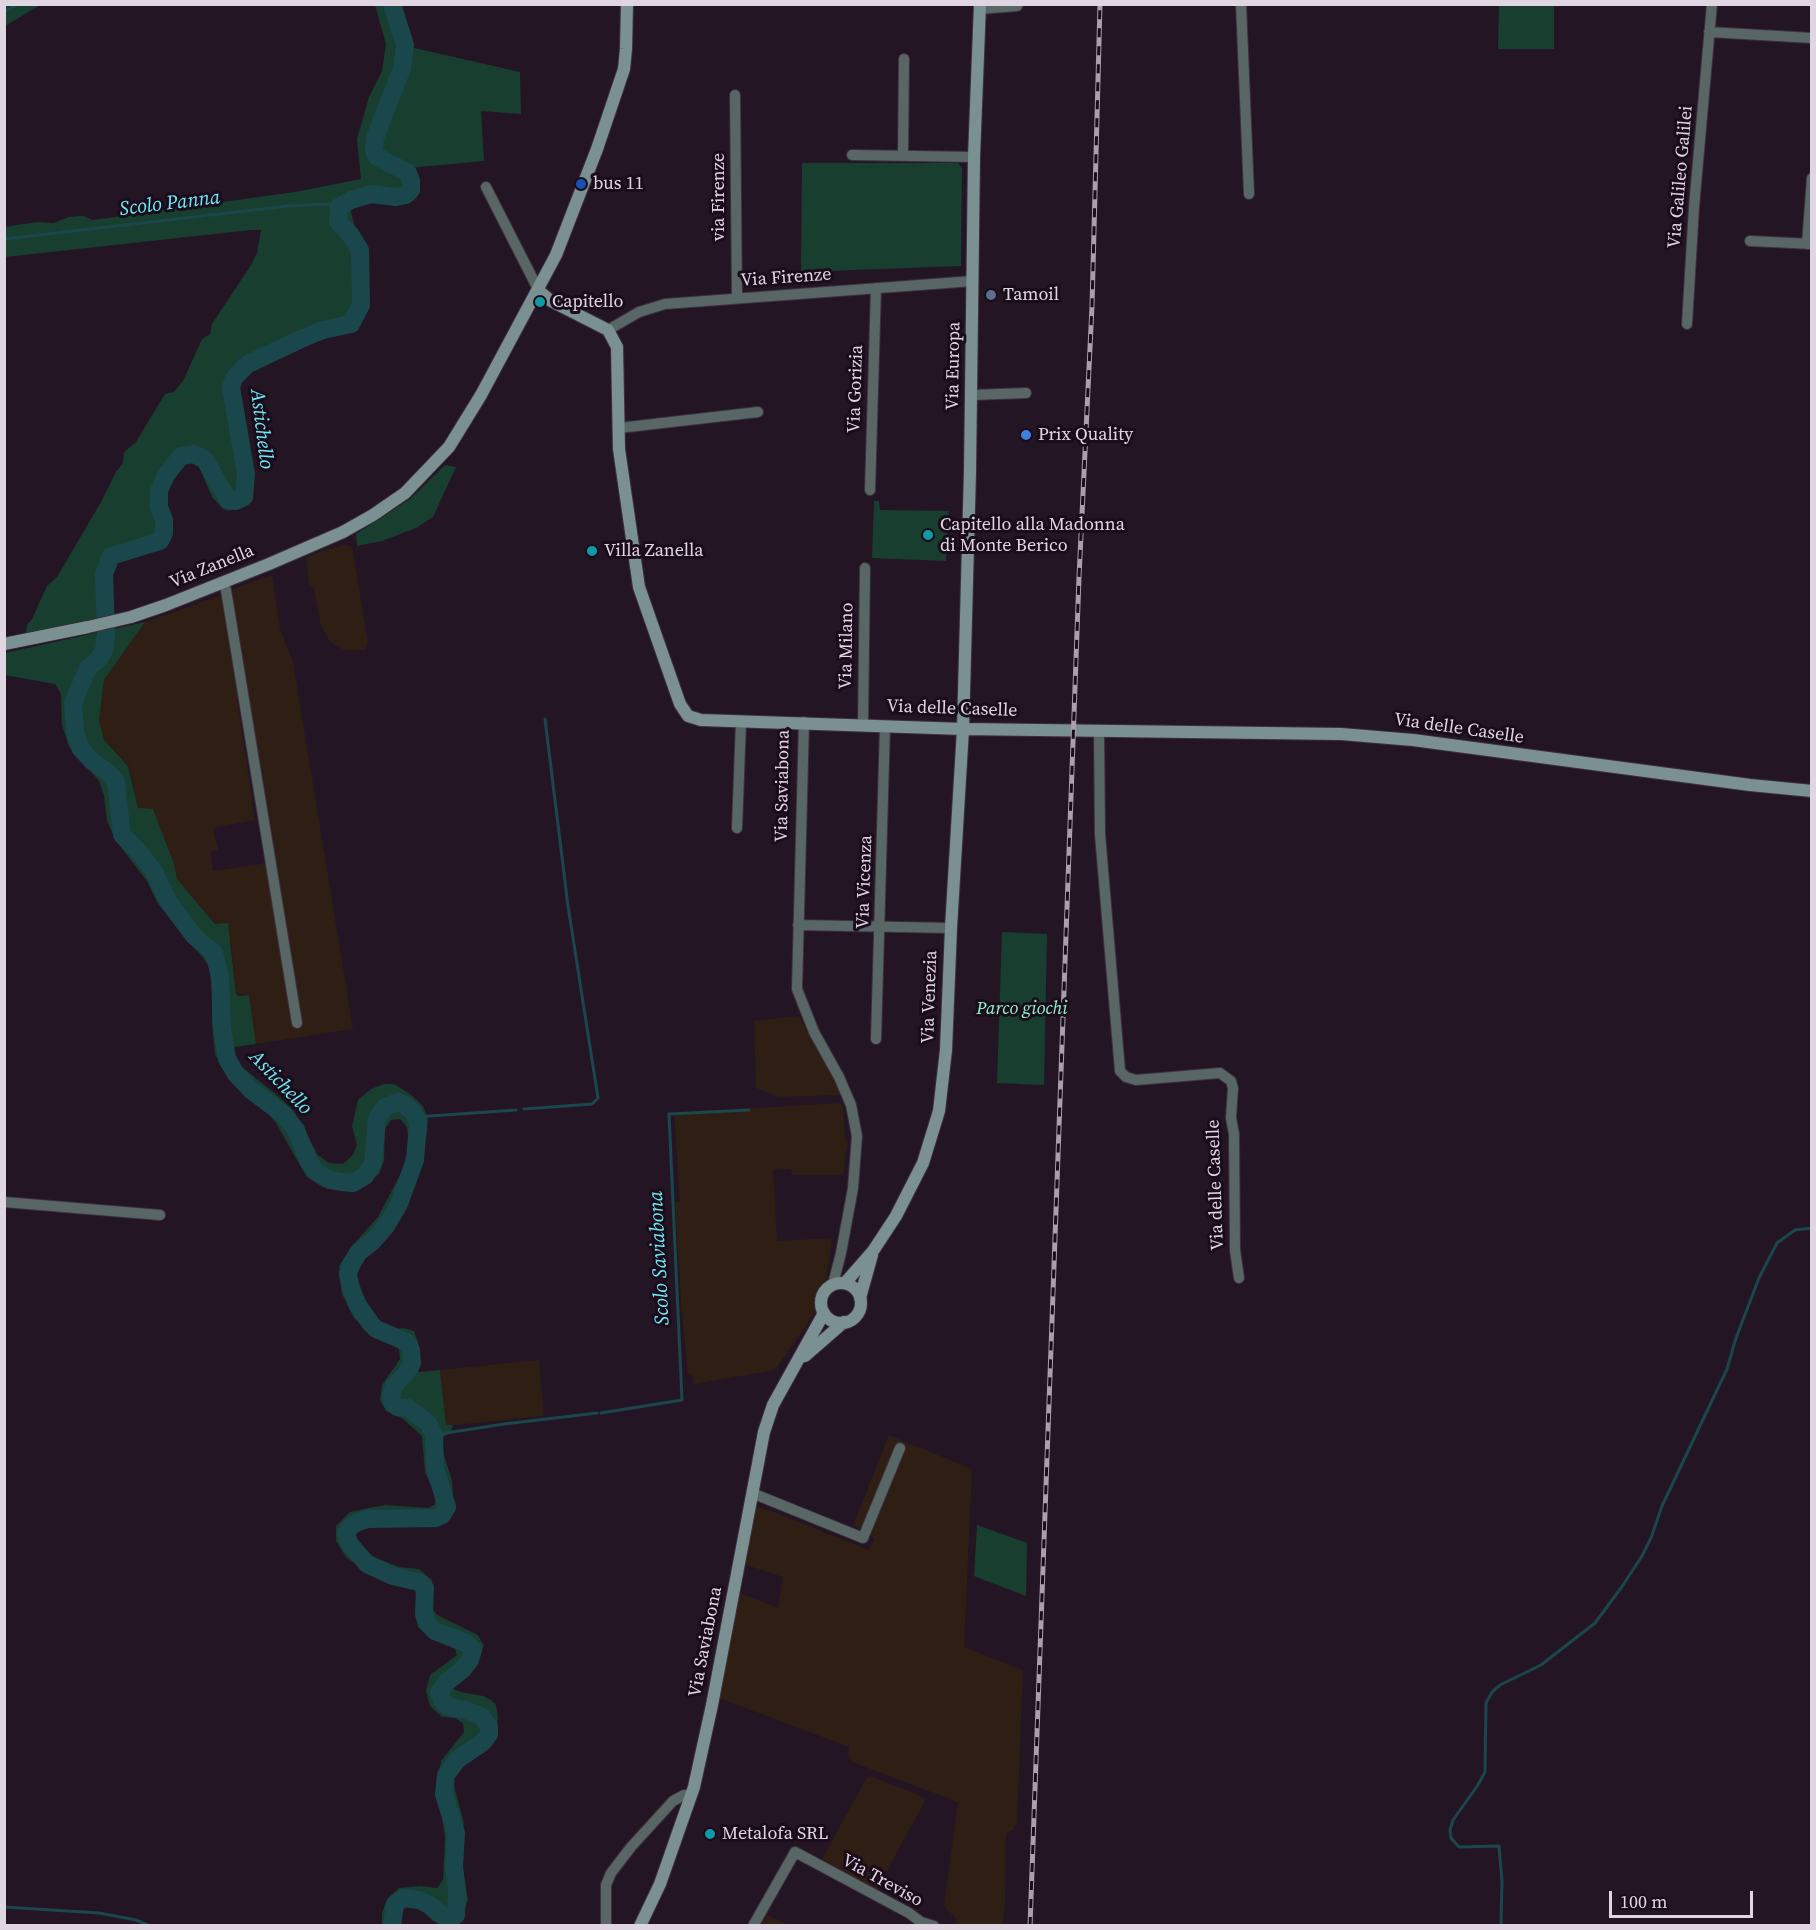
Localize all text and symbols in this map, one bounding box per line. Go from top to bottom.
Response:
street label: Via Galileo Galilei [1664,105,1698,249]
street label: via Firenze [708,153,730,241]
place label: bus 11 [593,173,644,195]
marker: bus 11 [574,177,588,191]
water label: Scolo Panna [118,186,222,222]
street label: Via Firenze [740,264,832,292]
place label: Tamoil [1003,284,1059,306]
marker: Tamoil [984,288,998,302]
place label: Capitello [552,291,623,313]
marker: Capitello [533,295,547,309]
street label: Via Europa [942,322,966,410]
street label: Via Gorizia [844,345,868,433]
water label: Astichello [244,388,278,470]
place label: Prix Quality [1038,424,1133,446]
marker: Prix Quality [1019,428,1033,442]
place label: Capitello alla Madonna di Monte Berico [940,514,1125,556]
marker: Capitello alla Madonna di Monte Berico [921,528,935,542]
street label: Via Zanella [167,540,257,594]
place label: Villa Zanella [604,540,703,562]
marker: Villa Zanella [585,544,599,558]
street label: Via Milano [835,602,859,690]
street label: Via delle Caselle [886,696,1018,722]
street label: Via delle Caselle [1393,709,1525,749]
street label: Via Saviabona [771,730,795,842]
street label: Via Vicenza [853,835,877,929]
street label: Via Venezia [918,950,942,1044]
park label: Parco giochi [976,998,1068,1020]
water label: Astichello [243,1046,317,1120]
street label: Via delle Caselle [1203,1119,1229,1251]
water label: Scolo Saviabona [644,1190,676,1326]
street label: Via Saviabona [685,1585,727,1699]
place label: Metalofa SRL [722,1823,829,1845]
marker: Metalofa SRL [703,1827,717,1841]
street label: Via Treviso [838,1850,926,1912]
scale bar [1612,1879,1756,1917]
text: 100 m [1620,1889,1667,1914]

